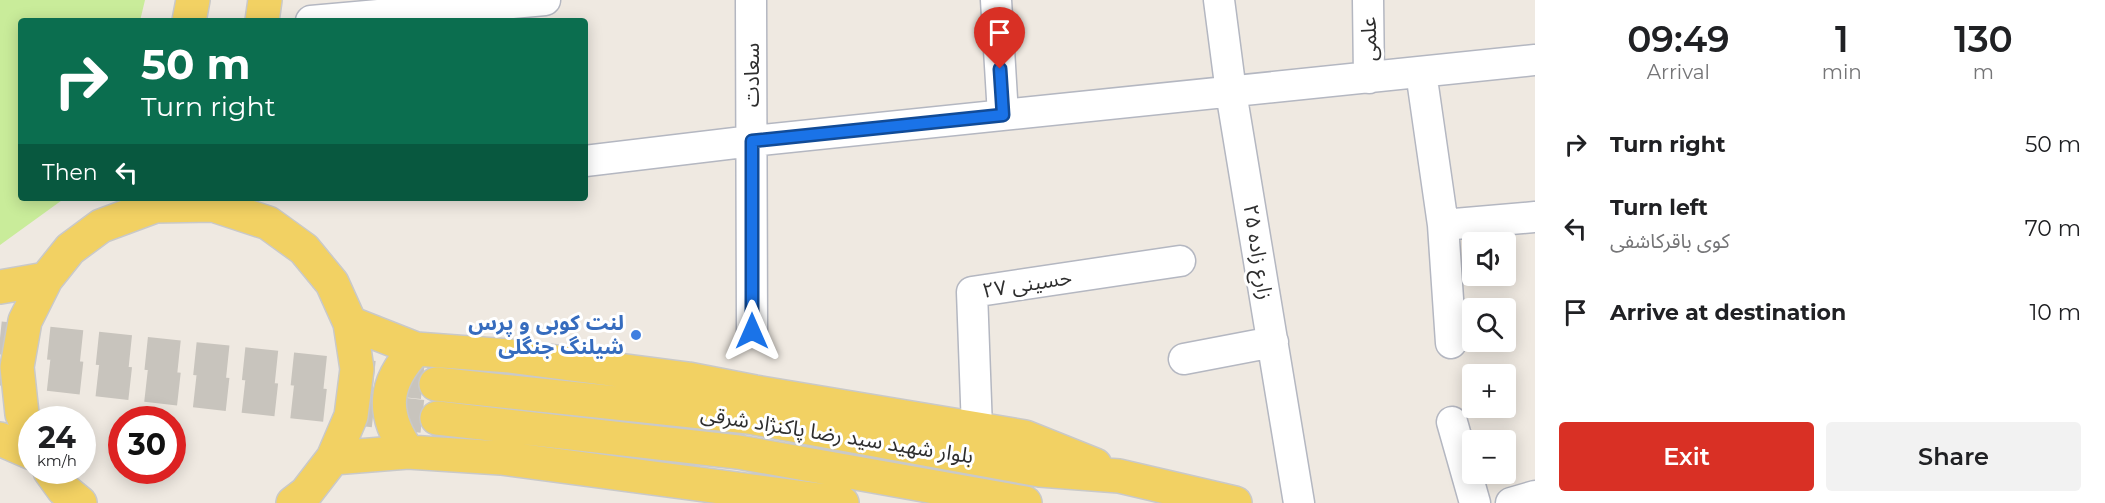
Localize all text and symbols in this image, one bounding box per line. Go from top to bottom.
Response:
pin [974,7,1025,69]
icon: arrive [983,16,1016,49]
street label: علمی [1356,17,1381,61]
text: 09:49 [1627,17,1730,61]
text: 1 [1835,17,1849,61]
text: 130 [1954,17,2013,61]
text: 50 m [141,38,250,90]
icon: right [42,42,120,120]
street label: سعادت [739,43,764,107]
text: Arrival [1647,60,1710,84]
text: min [1822,60,1862,84]
text: m [1973,60,1994,84]
text: Turn right [141,90,276,123]
icon: right [1559,128,1592,161]
text: Turn right [1610,131,1725,158]
text: 50 m [2025,131,2081,158]
icon: left [110,156,143,189]
text: Then [42,159,98,186]
text: Turn left [1610,194,1708,221]
street label: زارع زاده ۲۵ [1236,202,1278,302]
icon: left [1559,212,1592,245]
text: 70 m [2025,215,2081,242]
text: کوی باقرکاشفی [1610,229,1730,253]
map controls [1462,232,1516,484]
button: sound [1462,232,1516,286]
street label: حسینی ۲۷ [980,264,1073,303]
icon: arrive [1559,296,1592,329]
button: search [1462,298,1516,352]
position arrow [720,299,784,363]
text: Arrive at destination [1610,299,1846,326]
text: 10 m [2029,299,2081,326]
place label: لنت کوبی و پرس شیلنگ‌ جنگلی [468,310,624,359]
marker: لنت کوبی و پرس شیلنگ‌ جنگلی [629,328,643,342]
button: + [1462,364,1516,418]
street label: بلوار شهید سید رضا پاکنژاد شرقی [699,401,975,470]
speed limit sign: 30 [108,406,186,484]
text: 24 [38,419,76,456]
button: Exit [1559,422,1814,491]
button: Share [1826,422,2081,491]
button: − [1462,430,1516,484]
text: km/h [37,451,77,470]

